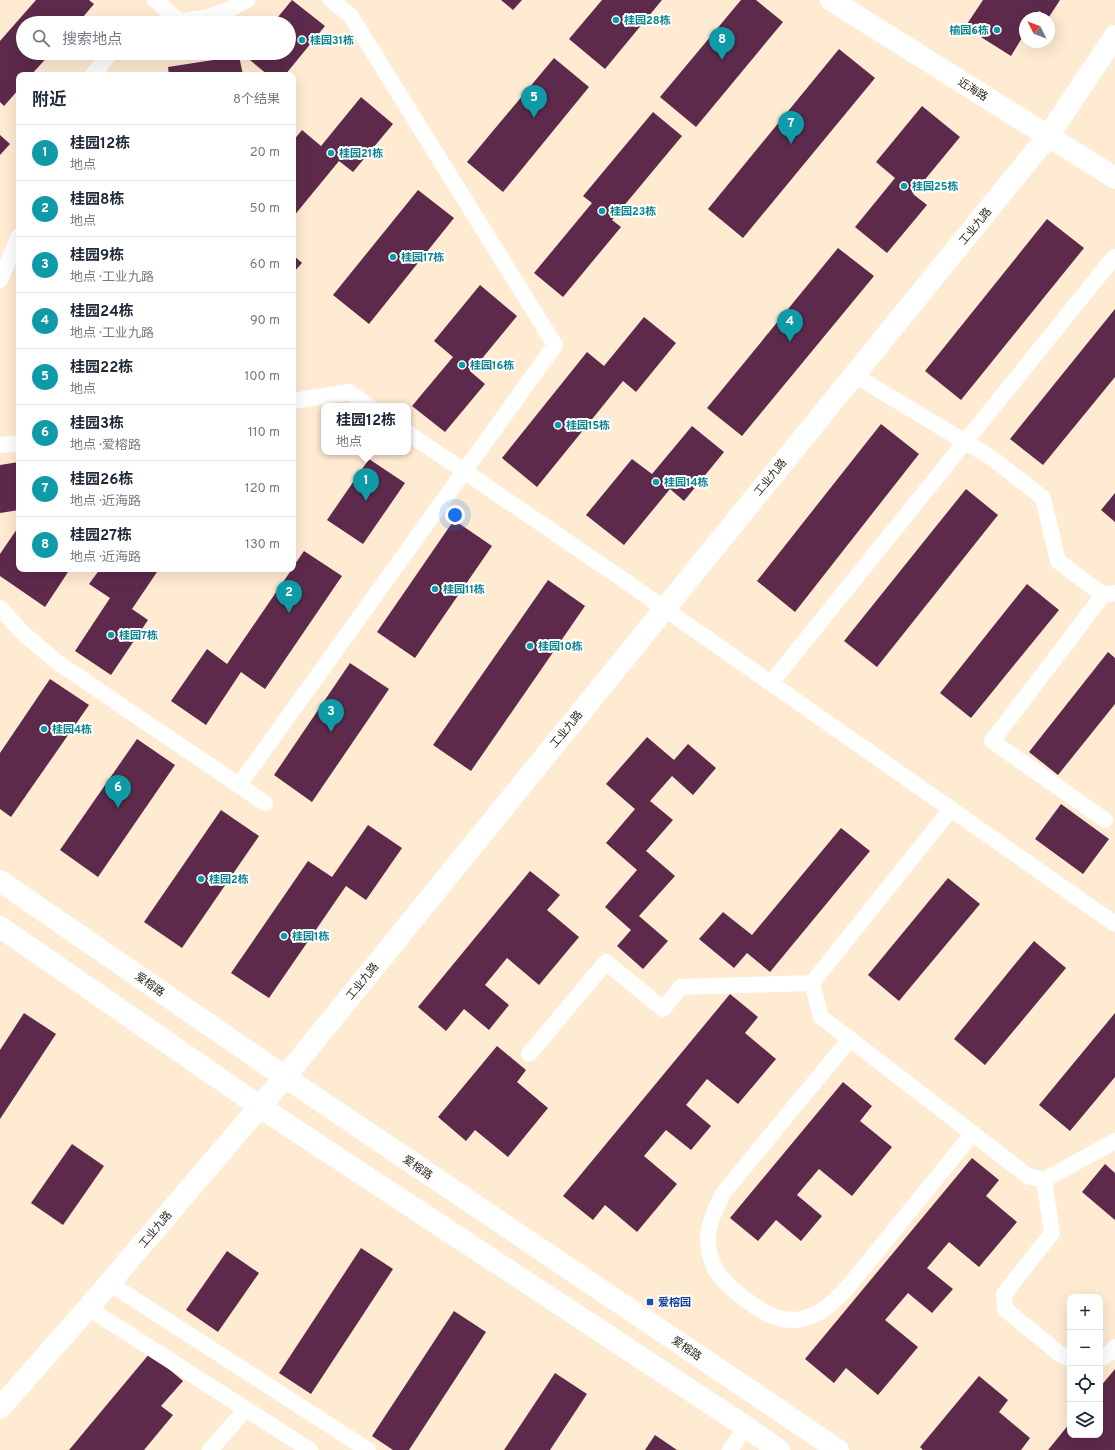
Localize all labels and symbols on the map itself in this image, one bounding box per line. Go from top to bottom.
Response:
north arrow [1019,12,1055,48]
place label: 桂园28栋 [624,14,671,28]
marker: 桂园28栋 [611,15,621,25]
place label: 榆园6栋 [949,24,989,38]
marker: 榆园6栋 [992,25,1002,35]
pin: 8 [709,27,735,60]
place label: 桂园31栋 [310,34,354,48]
marker: 桂园31栋 [297,35,307,45]
street label: 近海路 [955,75,990,105]
pin: 5 [521,85,547,118]
pin: 7 [778,111,804,144]
place label: 桂园21栋 [339,147,383,161]
marker: 桂园21栋 [326,148,336,158]
place label: 桂园25栋 [912,180,958,194]
marker: 桂园25栋 [899,181,909,191]
place label: 桂园23栋 [610,205,656,219]
street label: 工业九路 [956,205,995,248]
marker: 桂园23栋 [597,206,607,216]
place label: 桂园17栋 [401,251,444,265]
marker: 桂园17栋 [388,252,398,262]
pin: 4 [777,309,803,342]
place label: 桂园16栋 [470,359,514,373]
marker: 桂园16栋 [457,360,467,370]
place label: 桂园15栋 [566,419,610,433]
marker: 桂园15栋 [553,420,563,430]
street label: 工业九路 [751,456,790,499]
pin: 1 [353,468,379,501]
place label: 桂园14栋 [664,476,708,490]
marker: 桂园14栋 [651,477,661,487]
your location [445,505,465,525]
pin: 2 [276,580,302,613]
place label: 桂园11栋 [443,583,485,597]
marker: 桂园11栋 [430,584,440,594]
place label: 桂园7栋 [119,629,158,643]
marker: 桂园7栋 [106,630,116,640]
place label: 桂园10栋 [538,640,583,654]
marker: 桂园10栋 [525,641,535,651]
pin: 3 [318,699,344,732]
street label: 工业九路 [547,708,586,751]
place label: 桂园4栋 [52,723,92,737]
marker: 桂园4栋 [39,724,49,734]
pin: 6 [105,775,131,808]
place label: 桂园2栋 [209,873,249,887]
marker: 桂园2栋 [196,874,206,884]
place label: 桂园1栋 [292,930,329,944]
marker: 桂园1栋 [279,931,289,941]
street label: 工业九路 [343,960,382,1003]
street label: 爱榕路 [132,970,167,1000]
street label: 爱榕路 [400,1153,435,1183]
street label: 工业九路 [136,1208,175,1251]
place label: 爱榕园 [658,1296,691,1310]
marker: 爱榕园 [645,1297,655,1307]
street label: 爱榕路 [669,1334,704,1364]

